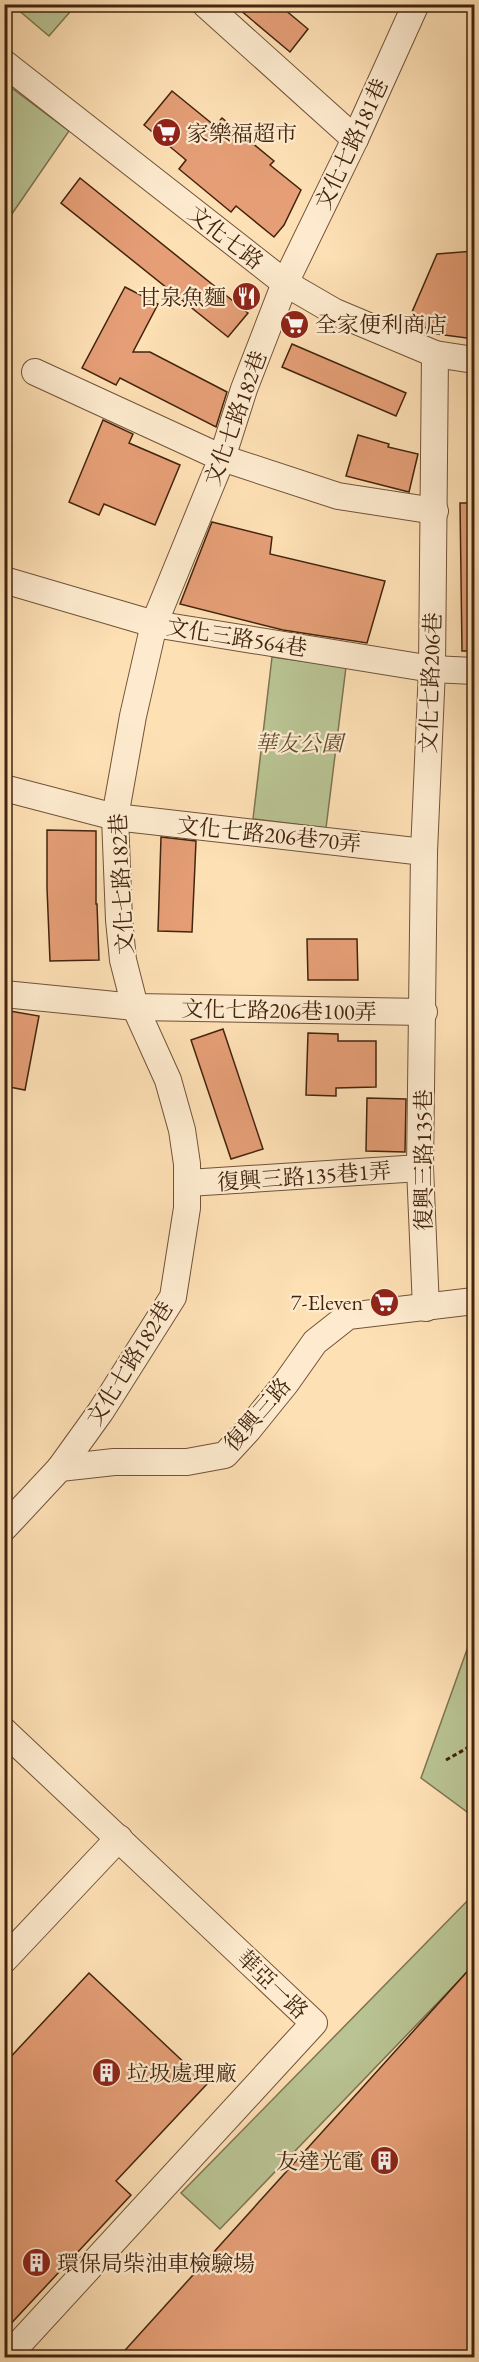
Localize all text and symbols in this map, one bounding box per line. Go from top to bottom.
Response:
street label: 文化七路181巷 [308,74,395,215]
supermarket icon: 家樂福超市 [150,117,182,149]
place label: 家樂福超市 [187,119,297,148]
street label: 文化七路 [182,199,269,276]
restaurant icon: 甘泉魚麵 [231,281,263,313]
place label: 甘泉魚麵 [138,283,226,312]
supermarket icon: 全家便利商店 [278,308,310,340]
place label: 全家便利商店 [315,310,447,339]
street label: 文化七路182巷 [198,347,273,490]
street label: 文化三路564巷 [165,612,309,663]
street label: 文化七路206巷 [414,612,447,754]
park label: 華友公園 [255,729,346,758]
street label: 文化七路206巷70弄 [176,810,362,859]
street label: 文化七路182巷 [103,812,140,955]
street label: 文化七路206巷100弄 [181,994,377,1027]
street label: 復興三路135巷 [409,1089,438,1231]
street label: 復興三路135巷1弄 [216,1156,392,1197]
supermarket icon: 7-Eleven [368,1286,400,1318]
place label: 7-Eleven [291,1288,363,1317]
street label: 文化七路182巷 [80,1296,179,1431]
street label: 復興三路 [218,1372,297,1457]
street label: 華亞一路 [231,1943,314,2025]
building icon: 垃圾處理廠 [90,2057,122,2089]
place label: 垃圾處理廠 [127,2059,237,2088]
building icon: 友達光電 [369,2145,401,2177]
place label: 友達光電 [276,2147,364,2176]
building icon: 環保局柴油車檢驗場 [20,2247,52,2279]
place label: 環保局柴油車檢驗場 [57,2249,255,2278]

